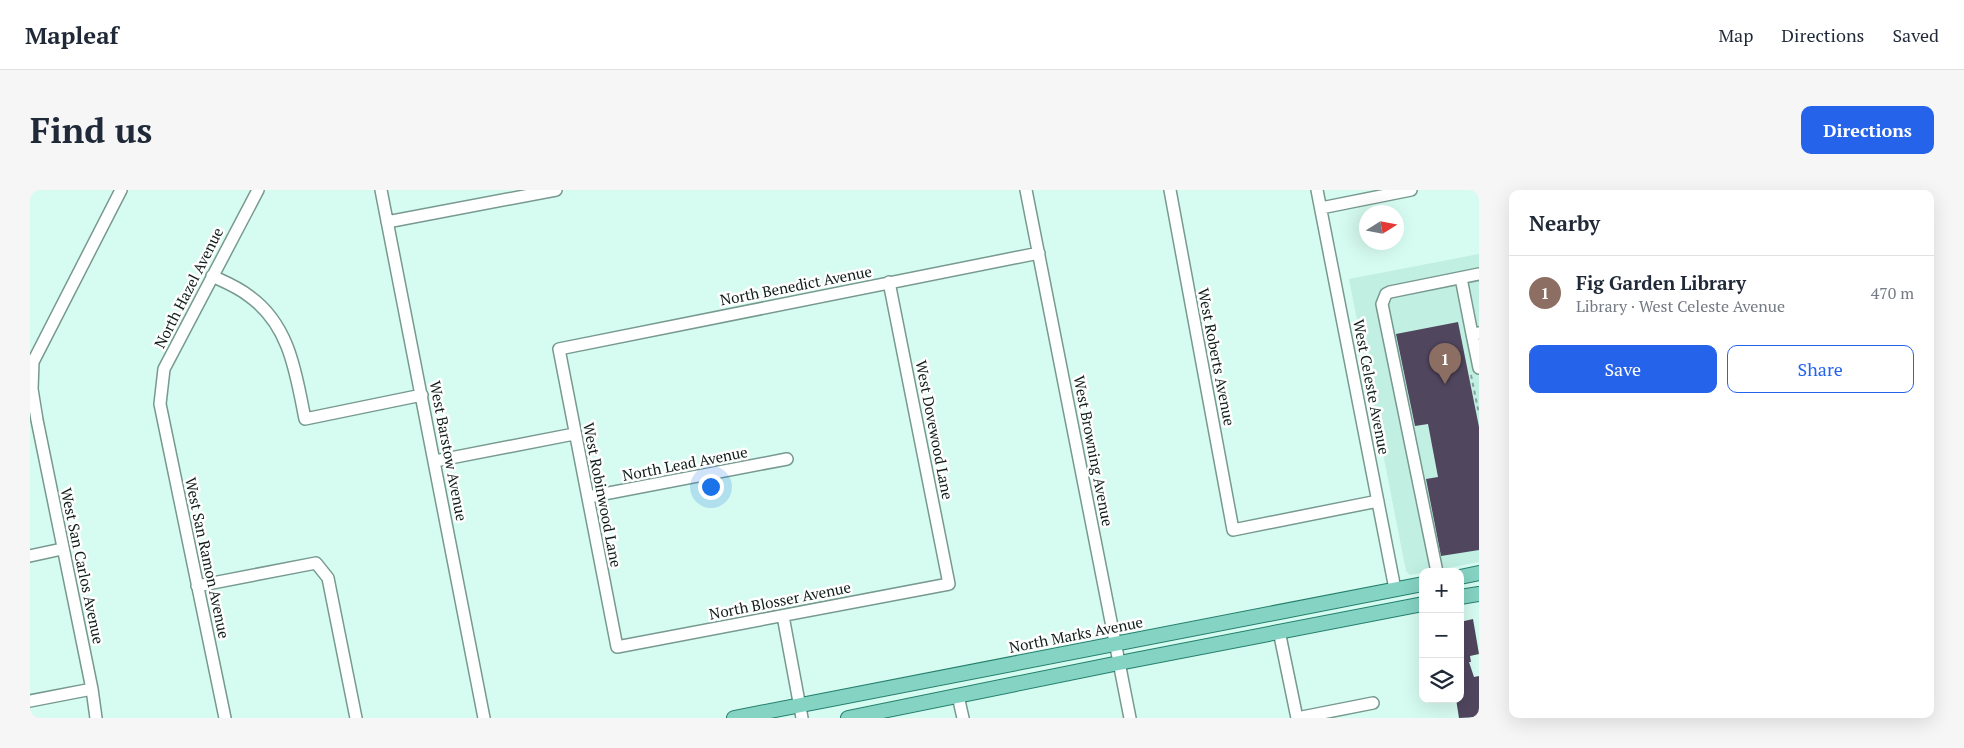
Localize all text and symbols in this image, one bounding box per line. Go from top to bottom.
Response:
text: Mapleaf [25,19,118,51]
text: Map [1718,23,1753,47]
text: Directions [1781,23,1864,47]
text: Saved [1892,23,1939,47]
button: Directions [1801,106,1934,154]
text: Find us [30,107,152,153]
north arrow [1359,205,1404,250]
text: Nearby [1529,209,1600,237]
street label: North Hazel Avenue [149,224,227,351]
street label: North Benedict Avenue [718,260,873,310]
text: Fig Garden Library [1576,270,1746,295]
text: 1 [1540,282,1550,304]
text: 470 m [1871,282,1914,304]
street label: West Roberts Avenue [1194,286,1240,427]
text: Library · West Celeste Avenue [1576,295,1785,317]
street label: West Celeste Avenue [1349,318,1395,456]
pin: 1 [1429,343,1461,384]
button: Save [1529,345,1717,393]
button: Share [1727,345,1914,393]
street label: West Dovewood Lane [912,359,958,501]
street label: West Browning Avenue [1070,374,1118,528]
street label: West Barstow Avenue [426,379,472,523]
street label: West Robinwood Lane [579,421,627,569]
street label: North Lead Avenue [620,441,749,485]
your location [698,474,724,500]
street label: West San Ramon Avenue [181,475,235,640]
street label: West San Carlos Avenue [57,486,109,646]
map controls [1419,568,1464,703]
button: + [1419,568,1464,613]
street label: North Blosser Avenue [707,576,852,624]
street label: North Marks Avenue [1007,611,1145,657]
button: − [1419,613,1464,658]
button: layers [1419,658,1464,703]

